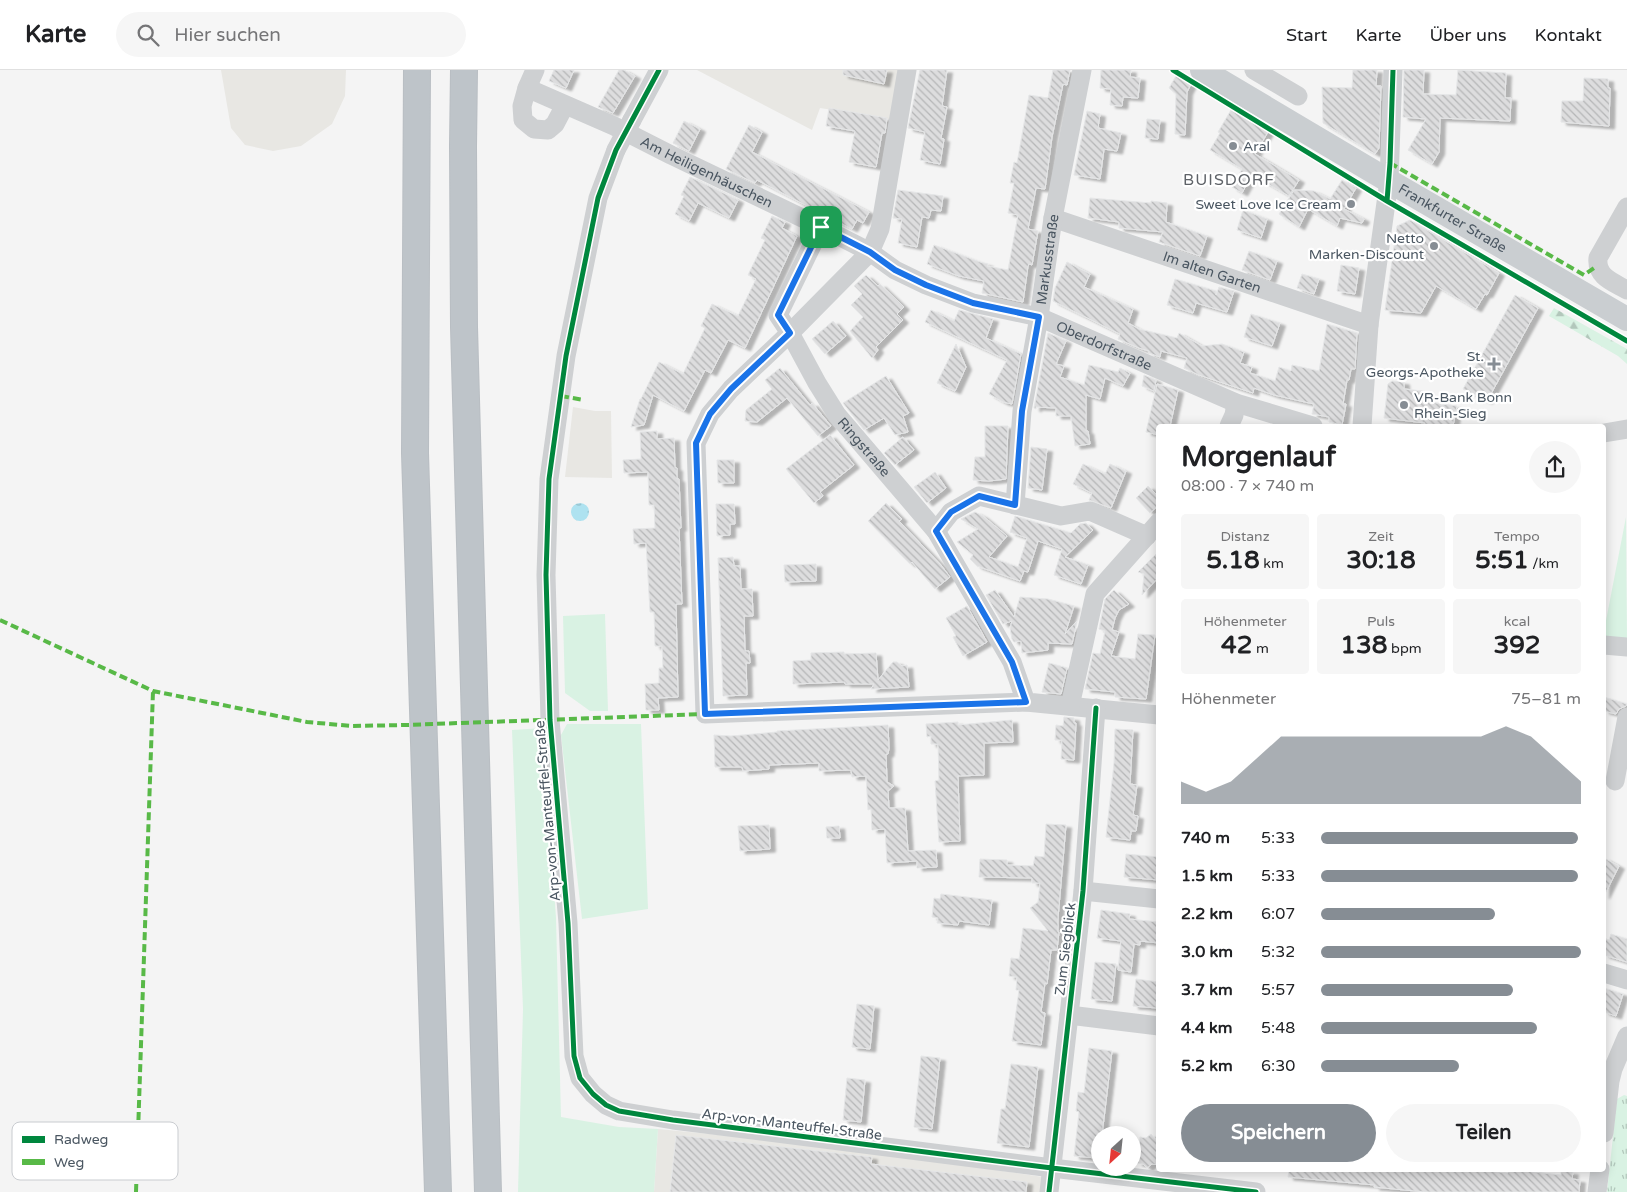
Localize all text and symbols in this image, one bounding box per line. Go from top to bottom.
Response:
search box [116,12,466,57]
text: Karte [25,20,86,49]
icon: search [134,21,162,49]
text: Hier suchen [174,24,281,46]
text: Start [1286,24,1327,46]
text: Karte [1355,24,1401,46]
text: Über uns [1429,24,1507,46]
text: Kontakt [1535,24,1602,46]
street label: Am Heiligenhäuschen [637,133,775,212]
place label: Aral [1243,138,1270,155]
marker: Aral [1227,140,1239,152]
district label: BUISDORF [1183,170,1275,190]
street label: Frankfurter Straße [1395,180,1510,256]
place label: Sweet Love Ice Cream [1195,196,1341,213]
marker: Sweet Love Ice Cream [1345,198,1357,210]
pin [800,206,842,248]
icon: arrive [807,213,835,241]
street label: Markusstraße [1033,213,1062,306]
place label: Netto Marken-Discount [1309,230,1425,263]
marker: Netto Marken-Discount [1428,240,1440,252]
street label: Im alten Garten [1161,248,1263,297]
street label: Oberdorfstraße [1053,317,1155,374]
place label: St. Georgs-Apotheke [1366,348,1484,381]
marker: St. Georgs-Apotheke [1488,358,1500,370]
place label: VR-Bank Bonn Rhein-Sieg [1414,389,1512,422]
marker: VR-Bank Bonn Rhein-Sieg [1398,399,1410,411]
street label: Ringstraße [834,414,894,480]
text: Morgenlauf [1181,440,1336,474]
button: share [1529,441,1581,493]
text: 08:00 · 7 × 740 m [1181,476,1314,496]
text: Distanz [1220,528,1270,545]
text: Zeit [1368,528,1394,545]
text: Tempo [1494,528,1540,545]
text: 5.18 [1206,545,1260,575]
text: 30:18 [1346,545,1416,575]
text: 5:51 [1475,545,1529,575]
text: km [1260,555,1284,572]
text: /km [1529,555,1559,572]
text: Höhenmeter [1203,613,1287,630]
text: Puls [1367,613,1395,630]
text: kcal [1504,613,1530,630]
text: 42 [1221,630,1252,660]
text: 138 [1340,630,1387,660]
text: 392 [1493,630,1541,660]
text: m [1252,640,1269,657]
text: bpm [1387,640,1422,657]
text: Höhenmeter [1181,689,1276,709]
text: 75–81 m [1511,689,1581,709]
street label: Arp-von-Manteuffel-Straße [531,720,564,902]
text: 740 m [1181,828,1230,848]
text: 5:33 [1261,828,1295,848]
text: 1.5 km [1181,866,1233,886]
text: 5:33 [1261,866,1295,886]
street label: Zum Siegblick [1051,901,1080,997]
text: 2.2 km [1181,904,1233,924]
text: 6:07 [1261,904,1295,924]
text: 3.0 km [1181,942,1233,962]
text: 5:32 [1261,942,1295,962]
text: 3.7 km [1181,980,1233,1000]
text: 5:57 [1261,980,1295,1000]
text: 4.4 km [1181,1018,1233,1038]
text: 5:48 [1261,1018,1295,1038]
text: 5.2 km [1181,1056,1233,1076]
text: 6:30 [1261,1056,1295,1076]
button: Speichern [1181,1104,1376,1162]
button: Teilen [1386,1104,1581,1162]
street label: Arp-von-Manteuffel-Straße [701,1105,883,1144]
legend [12,1122,178,1180]
north arrow [1091,1126,1141,1176]
map controls [1091,1126,1141,1176]
text: Radweg [54,1131,108,1148]
text: Weg [54,1154,84,1171]

